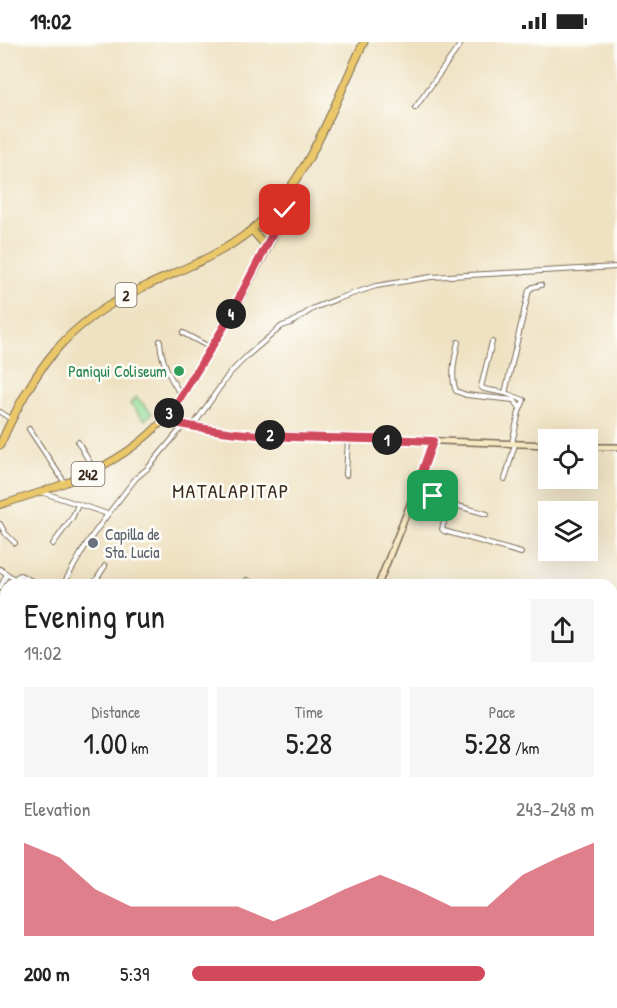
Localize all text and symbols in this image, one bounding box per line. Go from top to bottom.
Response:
text: 19:02 [30,6,71,36]
pin [259,184,310,235]
icon: check [268,193,301,226]
road number: 2 [116,283,136,307]
pin: 4 [216,299,246,329]
text: 4 [228,303,234,325]
place label: Paniqui Coliseum [68,360,167,382]
marker: Paniqui Coliseum [172,364,186,378]
pin: 3 [154,398,184,428]
text: 3 [165,402,173,424]
pin: 2 [255,420,285,450]
text: 2 [266,424,274,446]
pin: 1 [372,425,402,455]
text: 1 [384,429,390,451]
map controls [538,429,598,561]
button: locate [538,429,598,489]
road number: 242 [72,462,104,486]
pin [407,470,458,521]
district label: MATALAPITAP [172,477,290,504]
icon: arrive [416,479,449,512]
button: layers [538,501,598,561]
place label: Capilla de Sta. Lucia [105,523,161,563]
marker: Capilla de Sta. Lucia [86,536,100,550]
text: Evening run [24,594,165,638]
button: share [531,599,594,662]
text: 19:02 [24,639,62,666]
text: Distance [92,701,140,723]
text: Time [295,701,323,723]
text: Pace [489,701,515,723]
text: 1.00 [83,723,128,763]
text: 5:28 [286,723,332,763]
text: 5:28 [465,723,511,763]
text: km [128,737,149,759]
text: /km [511,737,539,759]
text: Elevation [24,795,90,822]
text: 243–248 m [516,795,594,822]
text: 200 m [24,960,69,987]
text: 5:39 [120,960,149,987]

